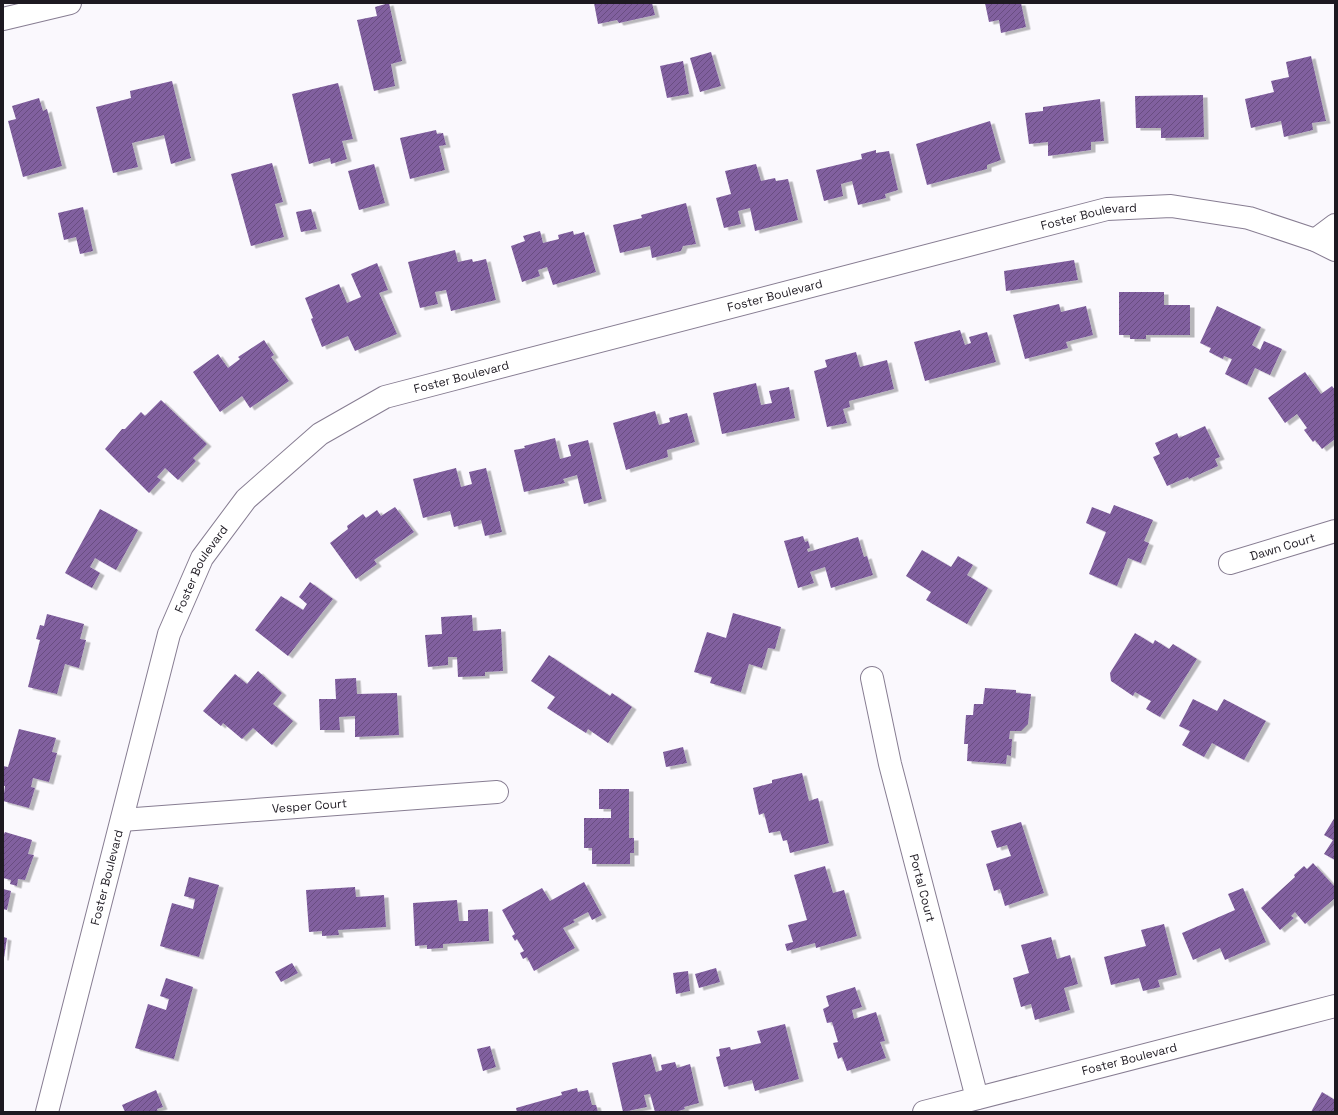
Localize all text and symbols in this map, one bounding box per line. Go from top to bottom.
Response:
street label: Foster Boulevard [1039,200,1137,234]
street label: Foster Boulevard [726,275,824,316]
street label: Foster Boulevard [412,357,511,397]
street label: Foster Boulevard [171,522,232,615]
street label: Dawn Court [1248,529,1317,564]
street label: Vesper Court [271,795,348,817]
street label: Foster Boulevard [87,828,127,927]
street label: Portal Court [906,852,939,924]
street label: Foster Boulevard [1080,1039,1179,1079]

